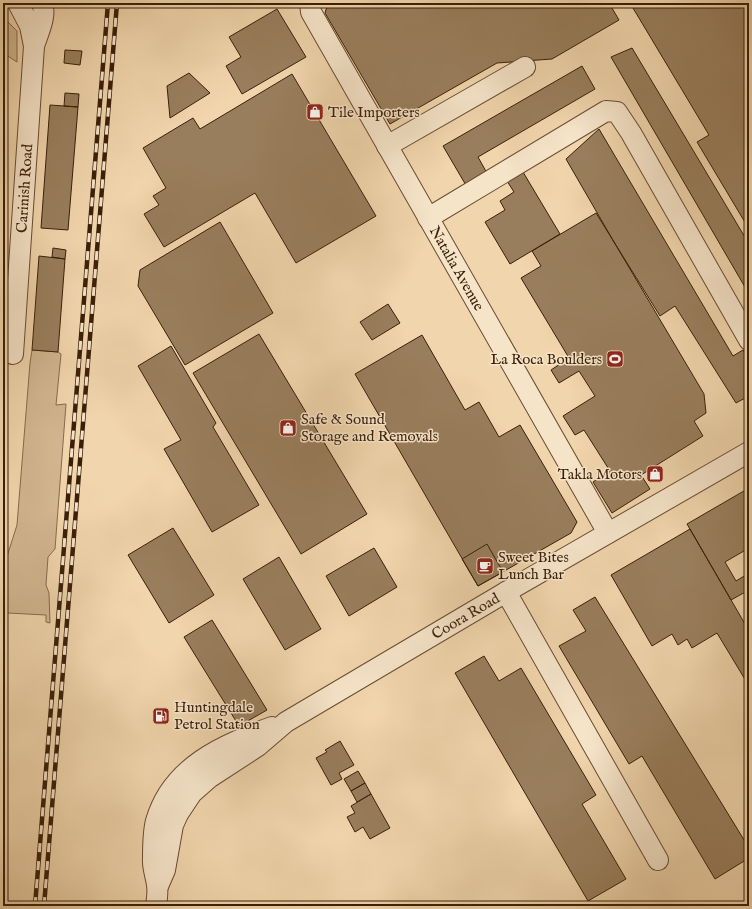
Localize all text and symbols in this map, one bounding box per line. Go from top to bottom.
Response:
shop icon: Tile Importers [305,102,325,122]
place label: Tile Importers [328,103,420,122]
street label: Carinish Road [12,142,37,234]
street label: Natalia Avenue [425,223,488,314]
sports icon: La Roca Boulders [605,349,625,369]
place label: La Roca Boulders [491,350,602,369]
place label: Safe & Sound Storage and Removals [301,410,438,446]
shop icon: Safe & Sound Storage and Removals [278,418,298,438]
shop icon: Takla Motors [645,464,665,484]
place label: Takla Motors [558,465,642,484]
place label: Sweet Bites Lunch Bar [498,548,569,584]
cafe icon: Sweet Bites Lunch Bar [475,556,495,576]
street label: Coora Road [428,588,504,644]
place label: Huntingdale Petrol Station [174,698,260,734]
fuel station icon: Huntingdale Petrol Station [151,706,171,726]

